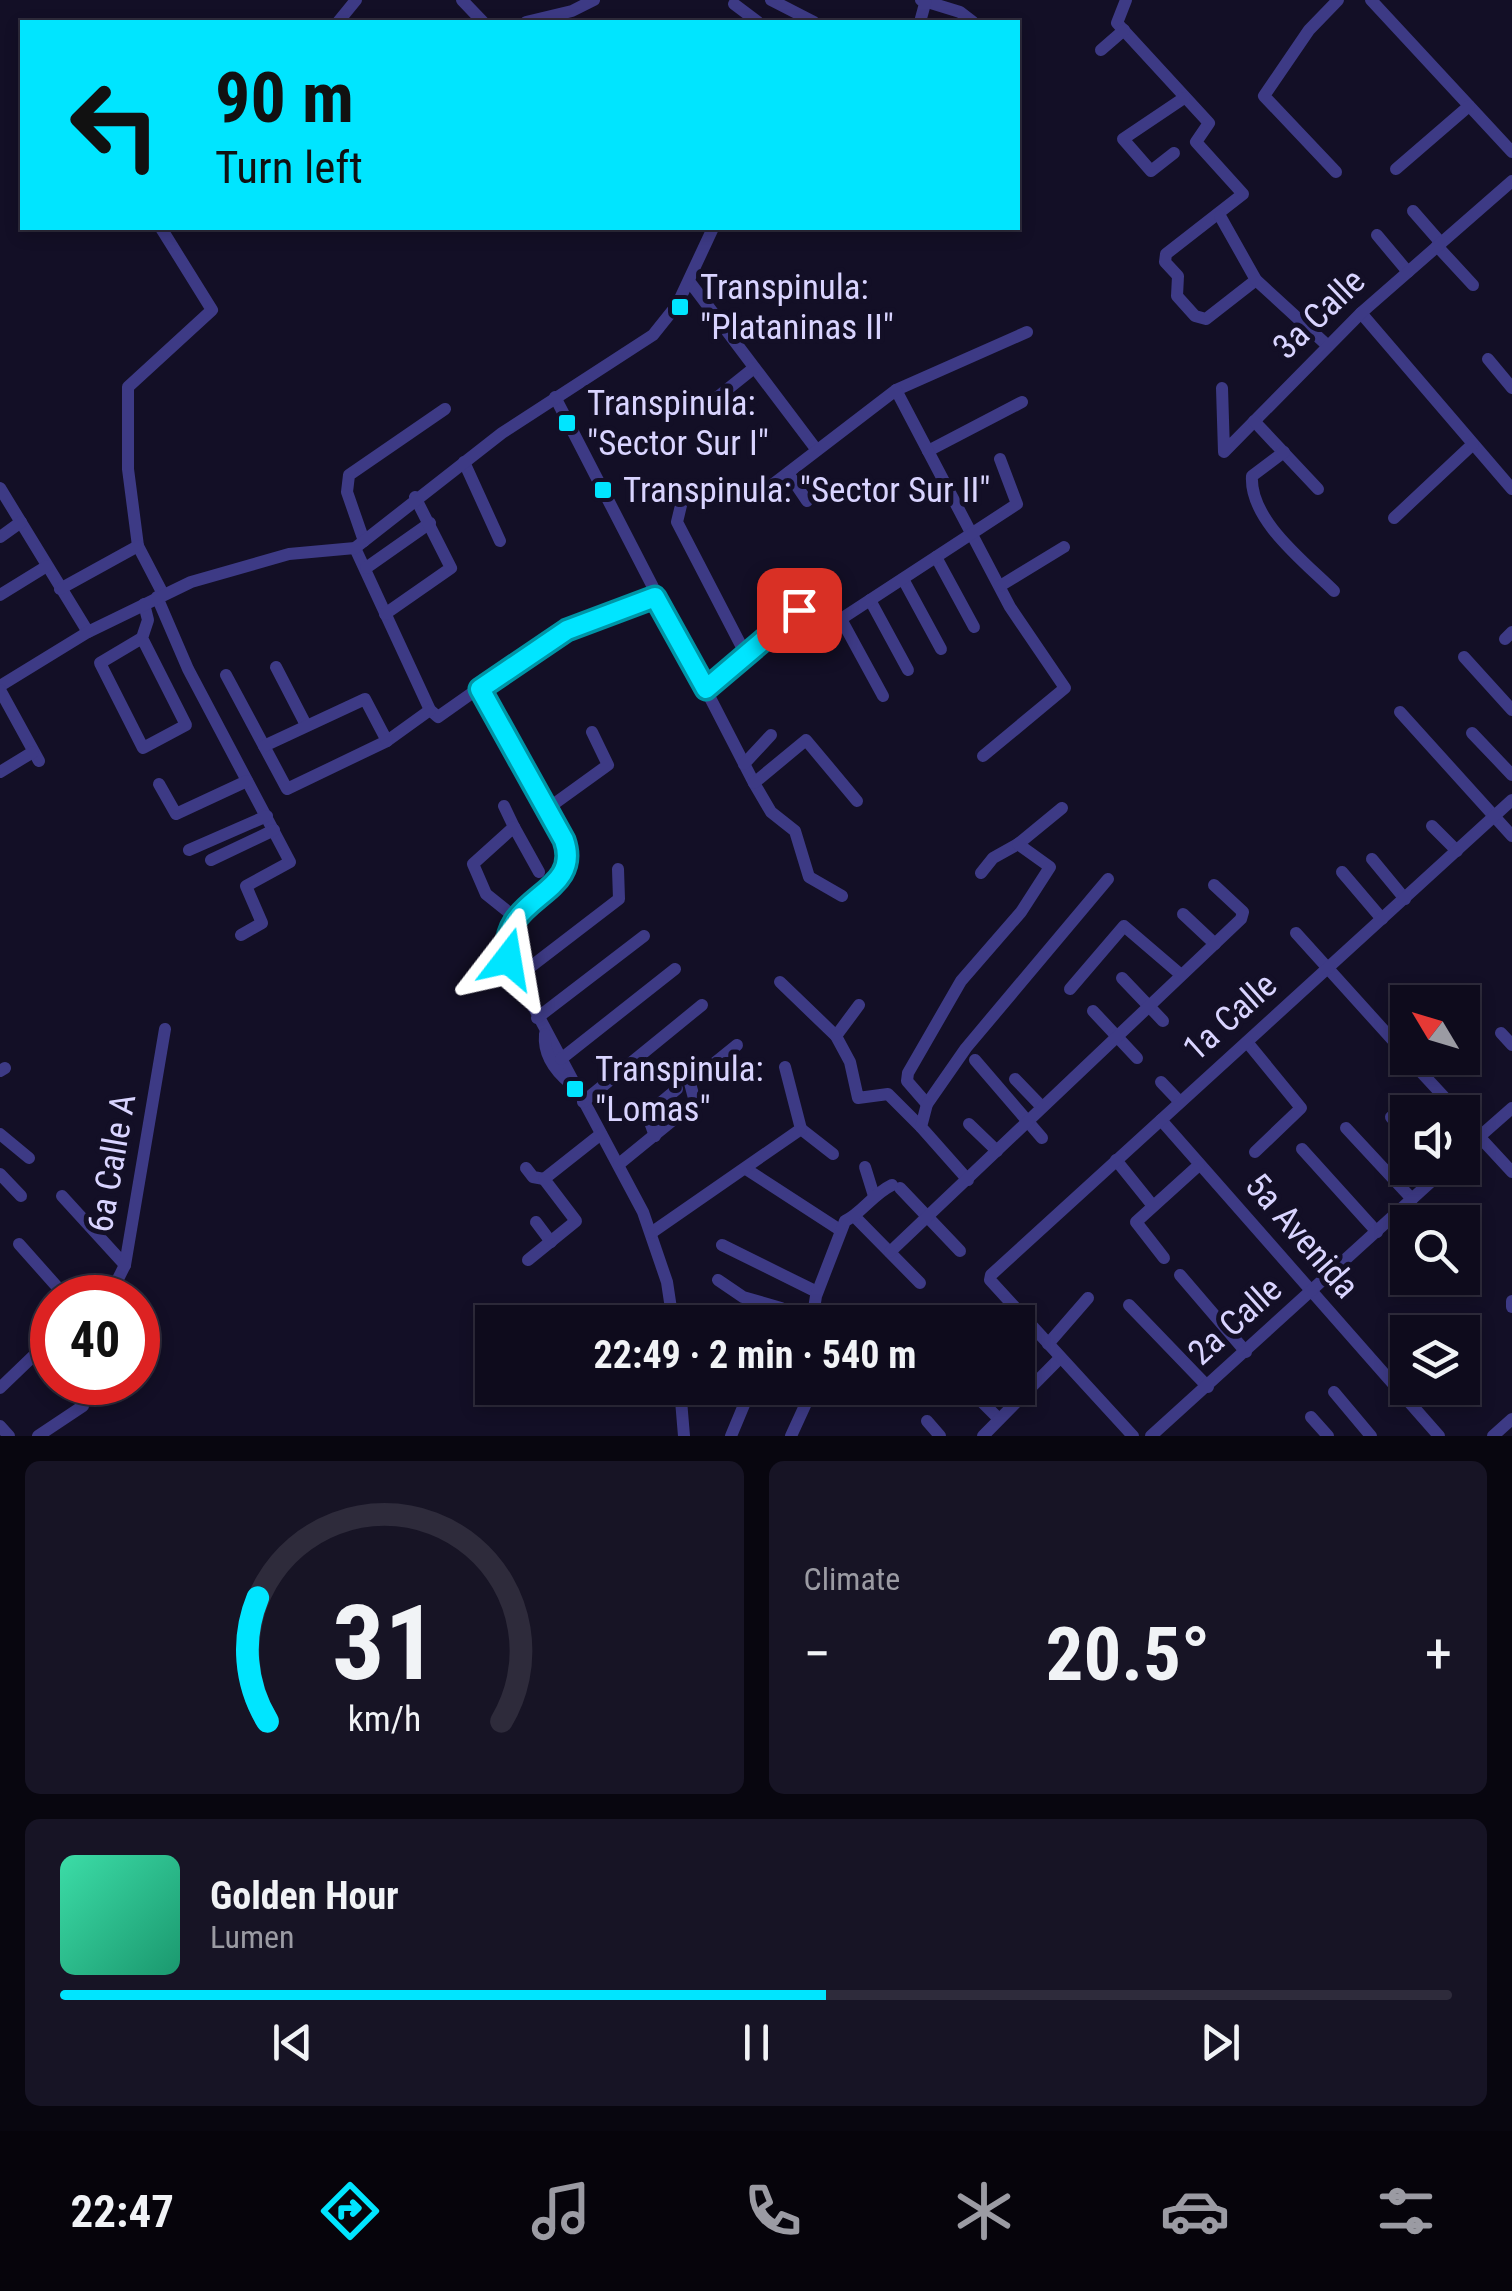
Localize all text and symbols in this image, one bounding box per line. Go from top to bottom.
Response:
text: 90 m [215,57,354,139]
icon: left [50,60,180,190]
text: Turn left [215,141,363,194]
street label: 3a Calle [1265,261,1373,367]
place label: Transpinula: "Plataninas II" [700,267,894,348]
marker: Transpinula: "Plataninas II" [669,296,691,318]
place label: Transpinula: "Sector Sur I" [587,383,769,464]
marker: Transpinula: "Sector Sur I" [556,412,578,434]
place label: Transpinula: "Sector Sur II" [623,470,990,511]
marker: Transpinula: "Sector Sur II" [592,479,614,501]
pin [757,568,842,653]
icon: arrive [772,583,827,638]
position arrow [456,907,560,1011]
street label: 1a Calle [1175,965,1285,1069]
north arrow [1390,985,1480,1075]
map controls [1390,985,1480,1405]
place label: Transpinula: "Lomas" [595,1049,764,1130]
marker: Transpinula: "Lomas" [564,1078,586,1100]
street label: 6a Calle A [80,1091,144,1235]
button: sound [1390,1095,1480,1185]
street label: 5a Avenida [1237,1165,1367,1307]
button: search [1390,1205,1480,1295]
street label: 2a Calle [1180,1269,1290,1373]
speed limit sign: 40 [30,1275,160,1405]
button: layers [1390,1315,1480,1405]
text: 22:49 · 2 min · 540 m [594,1333,916,1377]
text: Climate [804,1560,900,1598]
text: 31 [332,1583,437,1704]
text: 20.5° [1046,1610,1210,1698]
text: − [804,1622,831,1686]
text: + [1425,1622,1452,1686]
text: km/h [347,1698,421,1740]
text: Golden Hour [210,1874,399,1918]
text: Lumen [210,1918,295,1956]
icon: previous [265,2015,320,2070]
icon: pause [729,2015,784,2070]
icon: next [1193,2015,1248,2070]
icon: directions [315,2176,385,2246]
icon: music [526,2176,596,2246]
icon: phone [738,2176,808,2246]
icon: climate [949,2176,1019,2246]
icon: car [1160,2176,1230,2246]
icon: filters [1371,2176,1441,2246]
text: 22:47 [71,2185,174,2238]

